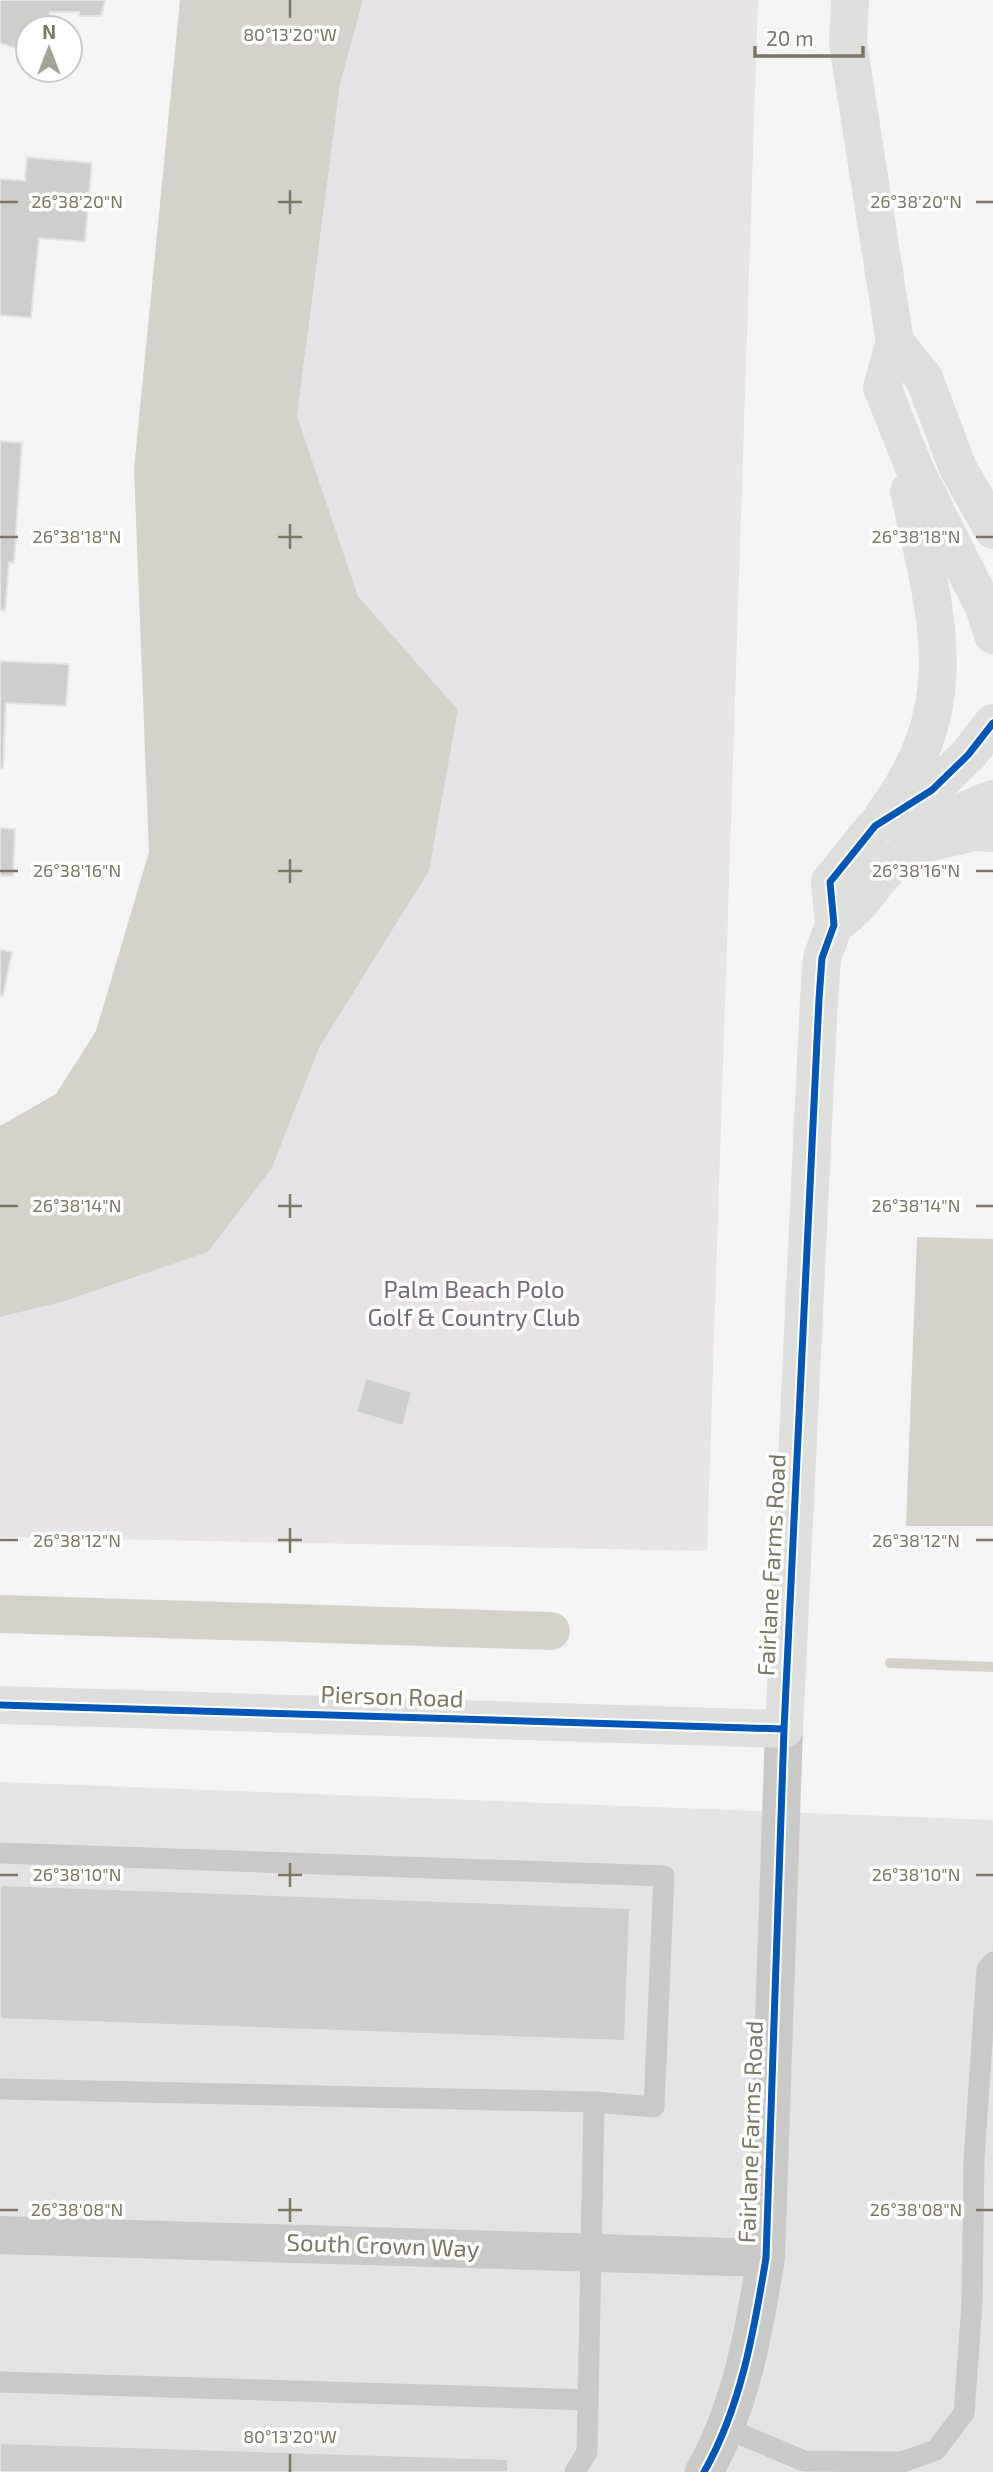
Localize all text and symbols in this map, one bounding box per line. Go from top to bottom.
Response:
north arrow [14,14,84,84]
scale bar [755,14,864,58]
text: N [42,20,56,43]
text: 80°13'20"W [243,23,337,45]
text: 20 m [766,25,814,50]
text: 26°38'20"N [31,190,123,212]
text: 26°38'20"N [870,190,962,212]
text: 26°38'18"N [33,525,121,547]
text: 26°38'18"N [872,525,960,547]
text: 26°38'16"N [33,859,121,881]
text: 26°38'16"N [872,859,960,881]
text: 26°38'14"N [33,1194,121,1216]
text: 26°38'14"N [872,1194,960,1216]
park label: Palm Beach Polo Golf & Country Club [367,1274,581,1331]
street label: Fairlane Farms Road [750,1453,791,1677]
text: 26°38'12"N [33,1529,121,1551]
text: 26°38'12"N [872,1529,960,1551]
street label: Pierson Road [320,1679,464,1712]
text: 26°38'10"N [33,1863,121,1885]
text: 26°38'10"N [872,1863,960,1885]
street label: Fairlane Farms Road [731,2020,768,2244]
text: 26°38'08"N [31,2198,123,2220]
text: 26°38'08"N [870,2198,962,2220]
street label: South Crown Way [286,2227,480,2262]
text: 80°13'20"W [243,2425,337,2447]

